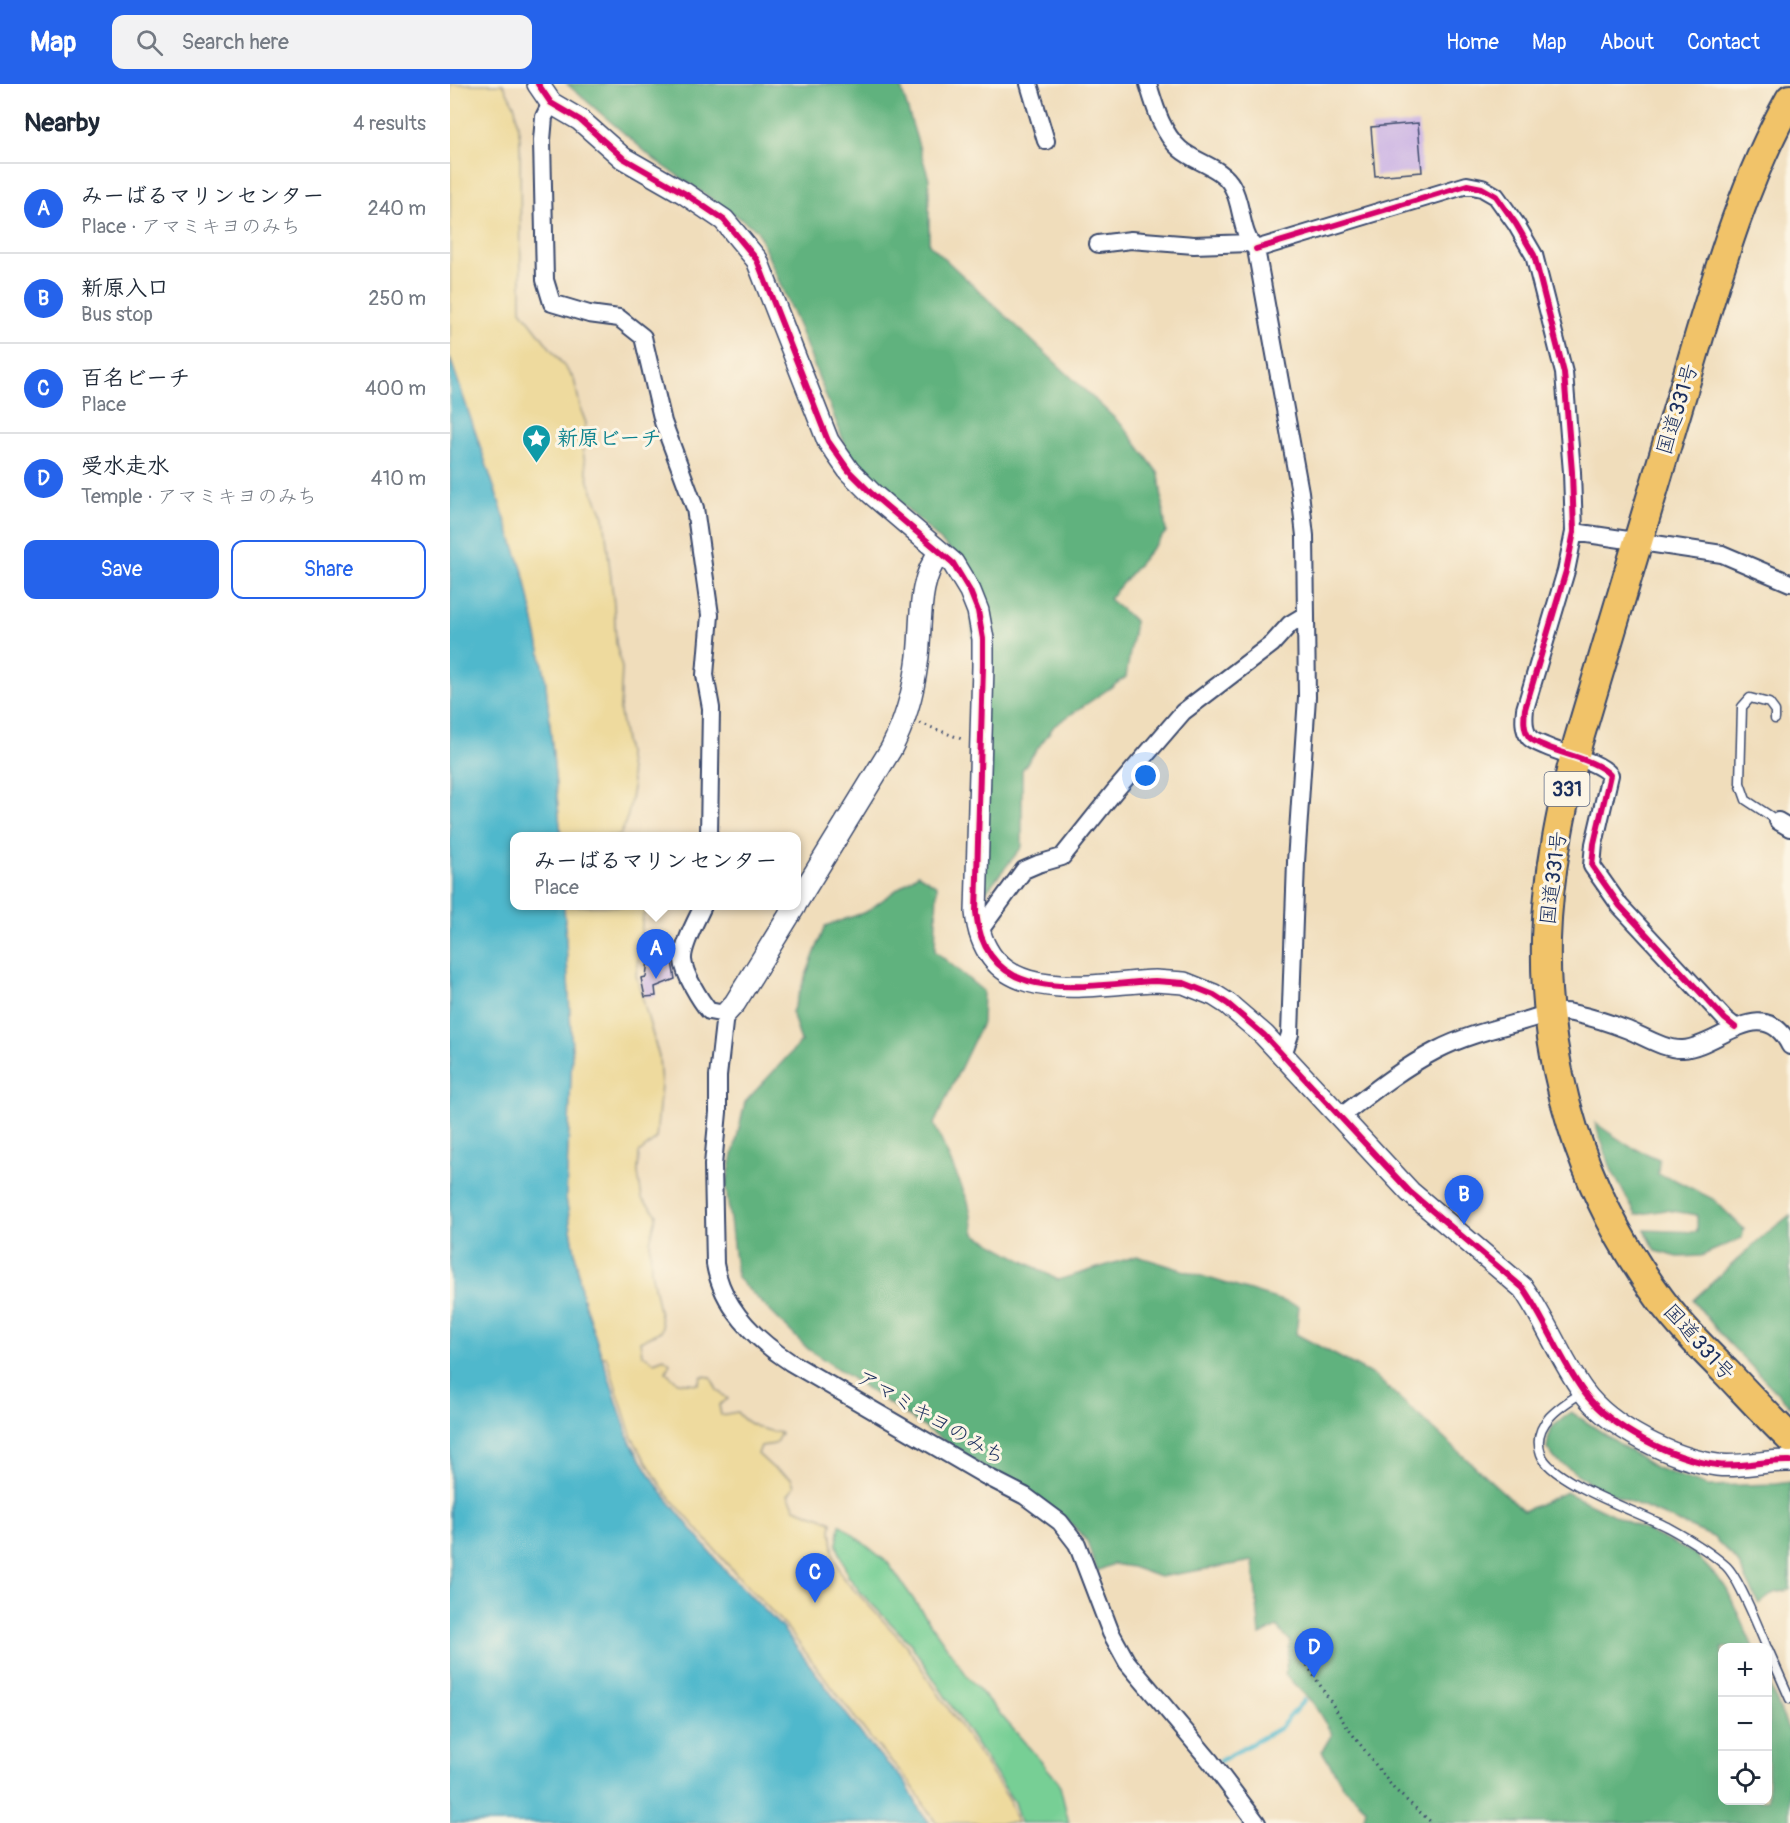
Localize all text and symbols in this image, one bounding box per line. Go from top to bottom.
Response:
search box [112,15,532,69]
text: Map [30,25,76,60]
icon: search [133,26,166,59]
text: Search here [181,28,289,56]
text: Home [1446,29,1499,56]
text: Map [1532,29,1567,56]
text: About [1600,29,1654,56]
text: Contact [1687,29,1760,56]
text: Nearby [24,107,100,139]
text: 4 results [353,111,426,136]
text: みーばるマリンセンター [81,182,324,210]
text: A [37,196,50,221]
text: 240 m [367,196,426,221]
text: Place · アマミキヨのみち [81,214,300,239]
text: 新原入口 [81,274,169,302]
text: B [38,286,49,311]
text: 250 m [368,286,426,311]
text: Bus stop [81,302,153,327]
street label: 国道331号 [1651,360,1704,458]
text: 百名ビーチ [81,364,190,392]
text: C [37,376,50,401]
text: 400 m [365,376,426,401]
text: Place [81,392,126,417]
place icon: 新原ビーチ [520,422,552,464]
place label: 新原ビーチ [557,425,661,452]
text: 受水走水 [81,452,169,480]
text: D [37,466,50,491]
text: 410 m [371,466,426,491]
text: Temple · アマミキヨのみち [81,484,317,509]
button: Save [24,540,219,599]
button: Share [231,540,426,599]
your location [1131,761,1160,790]
road number: 331 [1544,772,1590,806]
street label: 国道331号 [1534,829,1573,927]
popup [510,832,801,910]
text: みーばるマリンセンター [534,847,777,875]
text: Place [534,875,579,900]
pin: A [636,930,676,979]
pin: B [1444,1176,1484,1225]
street label: 国道331号 [1657,1298,1740,1387]
street label: アマミキヨのみち [852,1364,1010,1471]
pin: C [796,1554,835,1603]
pin: D [1294,1628,1334,1678]
map controls [1718,1643,1772,1805]
button: + [1718,1643,1772,1697]
button: − [1718,1697,1772,1751]
button: locate [1718,1751,1772,1805]

